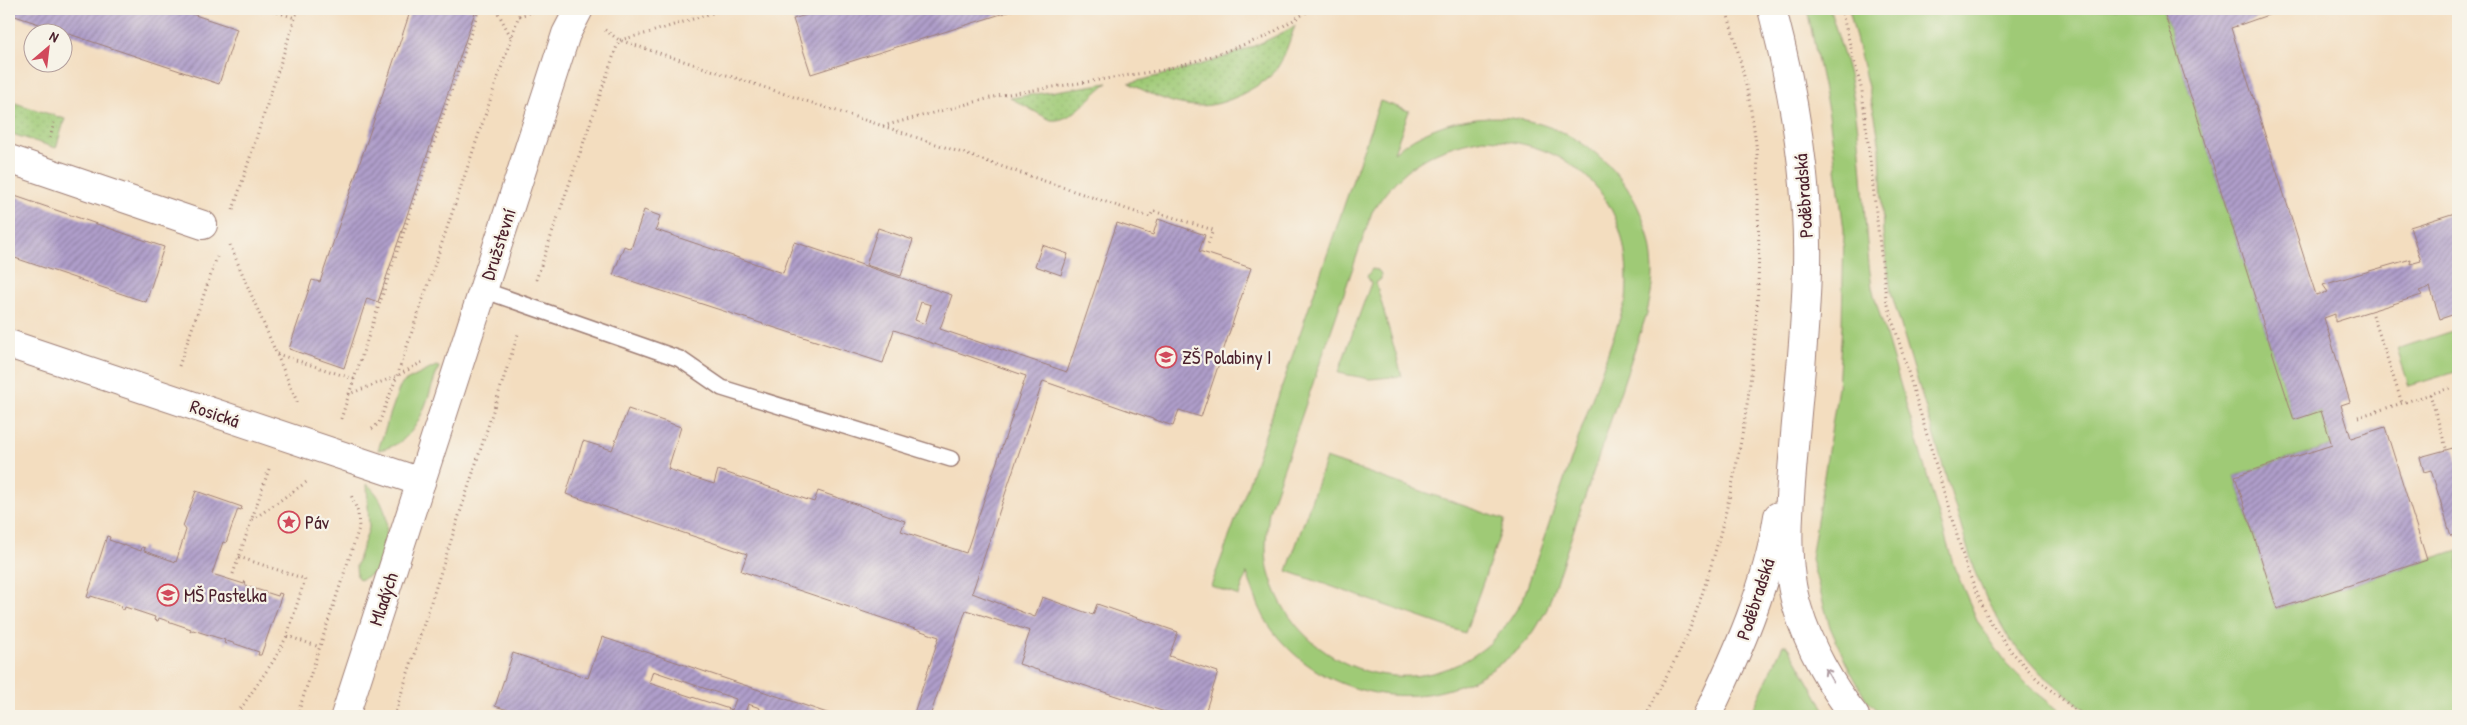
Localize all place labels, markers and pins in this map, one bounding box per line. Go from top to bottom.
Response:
place label: ZŠ Polabiny I [1182,344,1272,370]
school or university icon: ZŠ Polabiny I [1154,345,1178,369]
place label: Páv [305,509,330,535]
place icon: Páv [277,510,301,534]
place label: MŠ Pastelka [184,582,267,608]
school or university icon: MŠ Pastelka [156,583,180,607]

